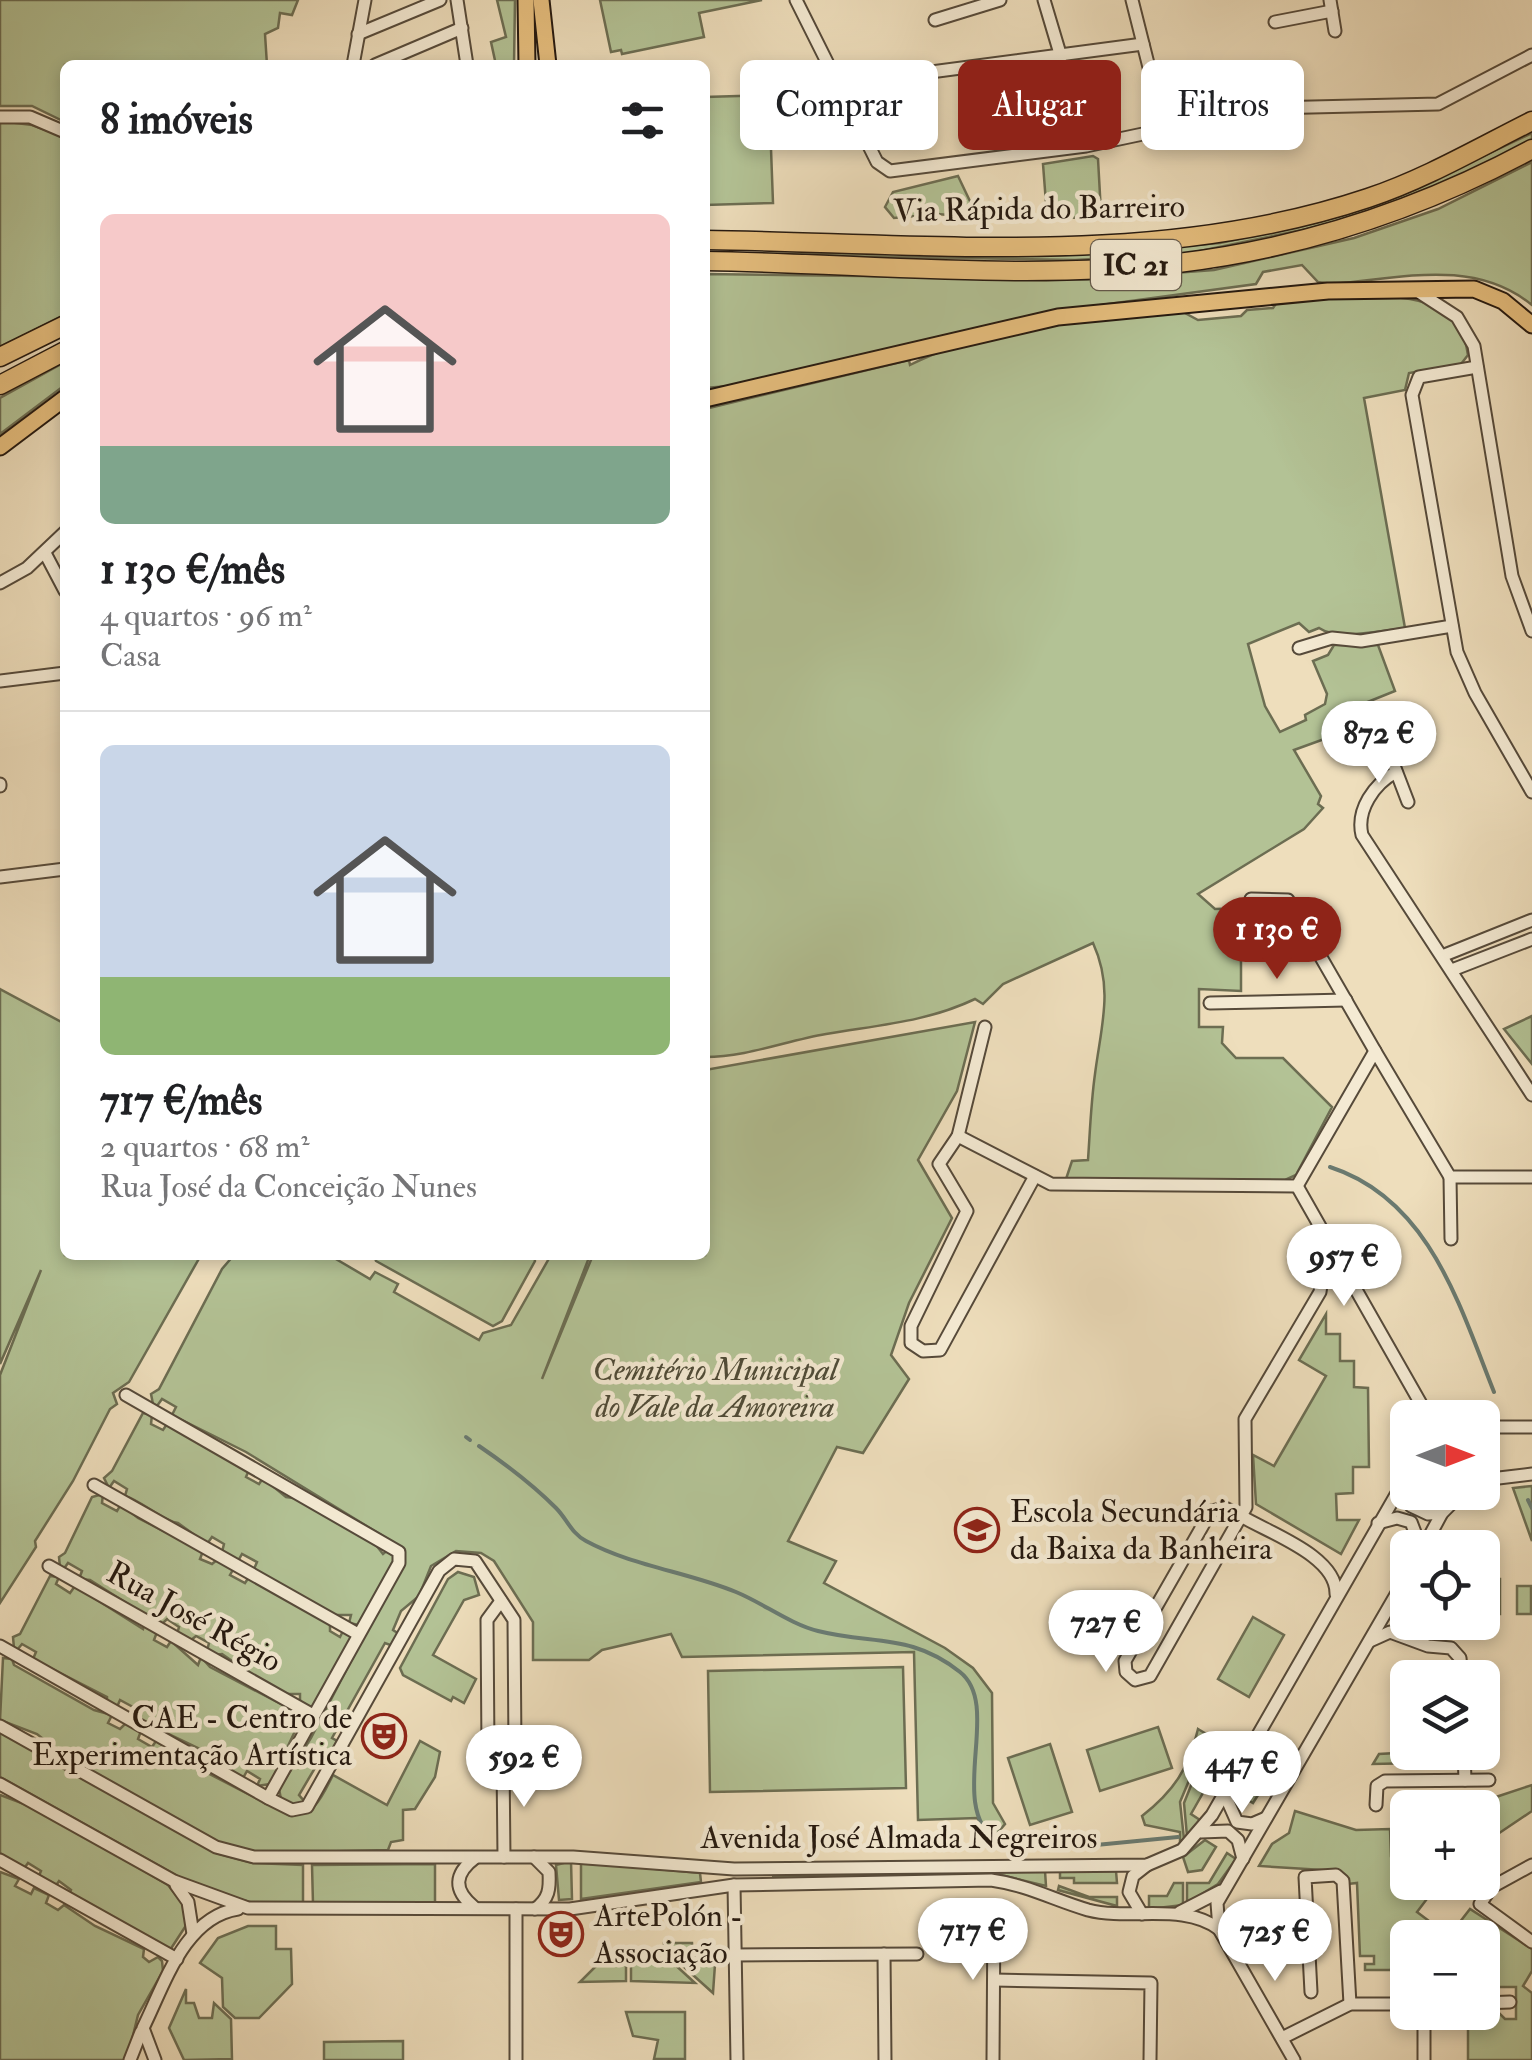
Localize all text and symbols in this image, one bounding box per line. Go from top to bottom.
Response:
chip: Comprar [740,60,938,150]
chip: Alugar [958,60,1121,150]
chip: Filtros [1141,60,1304,150]
icon: filters [615,93,670,148]
text: 8 imóveis [100,94,253,146]
street label: Via Rápida do Barreiro [893,186,1185,232]
road number: IC 21 [1091,240,1181,290]
icon: home [295,279,475,459]
text: 1 130 €/mês [100,544,285,596]
text: 4 quartos · 96 m² [100,596,312,636]
text: Casa [100,636,161,676]
pin: 872 € [1309,701,1449,786]
text: 872 € [1343,713,1415,753]
icon: home [295,810,475,990]
pin: 1 130 € [1185,897,1369,982]
text: 1 130 € [1235,909,1319,949]
text: 717 €/mês [100,1075,262,1127]
text: 2 quartos · 68 m² [100,1127,309,1167]
text: Rua José da Conceição Nunes [100,1167,477,1207]
pin: 957 € [1274,1224,1414,1309]
text: 957 € [1309,1236,1379,1276]
park label: Cemitério Municipal do Vale da Amoreira [592,1350,840,1427]
north arrow [1390,1400,1500,1510]
map controls [1390,1400,1500,2030]
place label: Escola Secundária da Baixa da Banheira [1010,1492,1273,1569]
school or university icon: Escola Secundária da Baixa da Banheira [954,1507,1000,1553]
button: locate [1390,1530,1500,1640]
street label: Rua José Régio [100,1553,288,1681]
pin: 727 € [1036,1590,1176,1675]
text: 727 € [1071,1602,1141,1642]
button: layers [1390,1660,1500,1770]
place label: CAE - Centro de Experimentação Artística [32,1698,353,1775]
theatre icon: CAE - Centro de Experimentação Artística [361,1713,407,1759]
pin: 592 € [454,1725,594,1810]
pin: 447 € [1172,1731,1312,1816]
text: 592 € [488,1737,560,1777]
text: 447 € [1205,1743,1279,1783]
button: + [1390,1790,1500,1900]
street label: Avenida José Almada Negreiros [700,1818,1097,1858]
place label: ArtePolón - Associação [593,1896,743,1973]
pin: 717 € [903,1898,1043,1983]
pin: 725 € [1205,1899,1345,1984]
text: 717 € [940,1910,1006,1950]
theatre icon: ArtePolón - Associação [538,1911,584,1957]
text: 725 € [1240,1911,1310,1951]
button: − [1390,1920,1500,2030]

